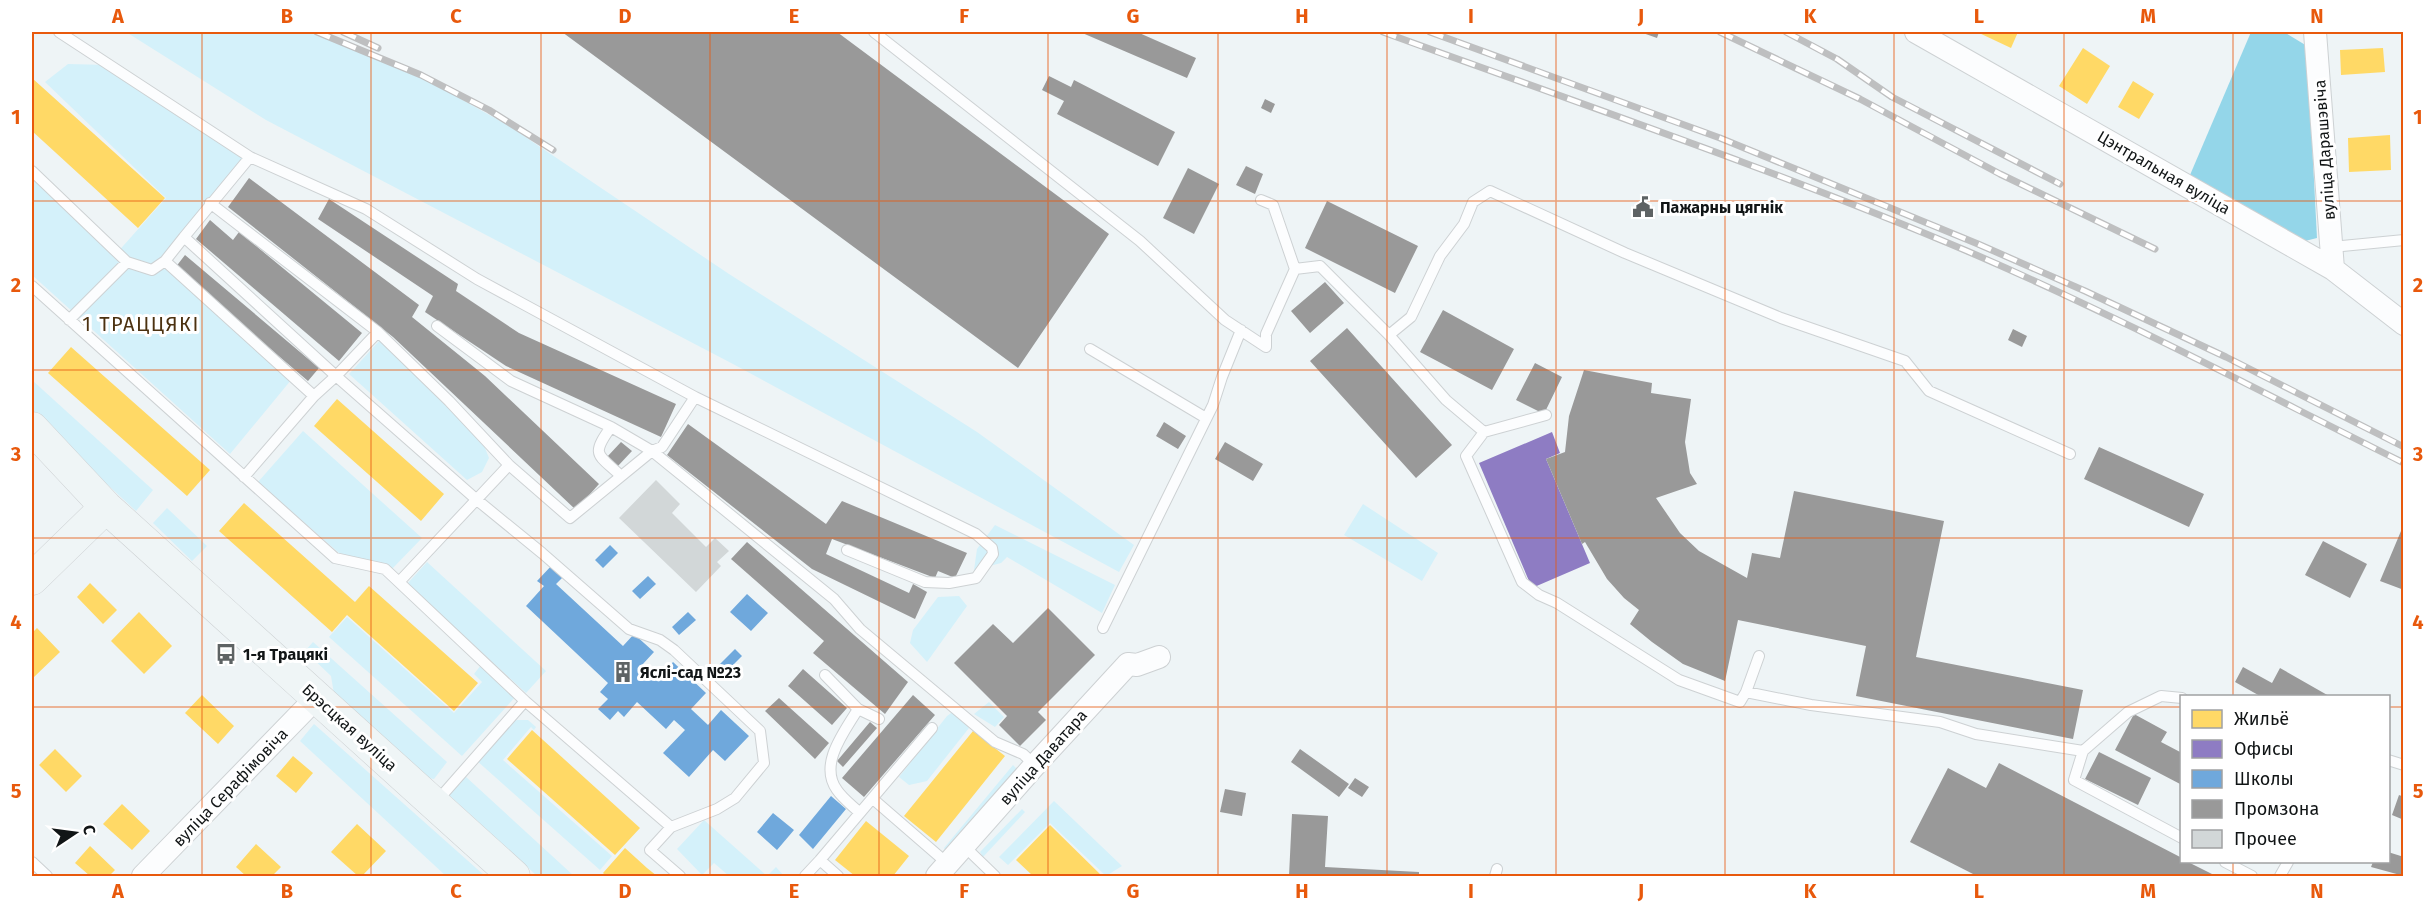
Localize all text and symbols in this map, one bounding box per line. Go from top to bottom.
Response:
text: A [111,4,125,28]
text: B [281,4,293,28]
text: C [450,4,462,28]
text: D [618,4,632,28]
text: E [789,4,799,28]
text: F [959,4,969,28]
text: G [1127,4,1139,28]
text: H [1295,4,1309,28]
text: I [1468,4,1474,28]
text: J [1637,4,1644,28]
text: K [1804,4,1817,28]
text: L [1974,4,1984,28]
text: M [2140,4,2156,28]
text: N [2310,4,2324,28]
street label: вуліца Дарашэвіча [2310,79,2339,221]
text: 1 [11,105,21,129]
text: 1 [2413,105,2423,129]
street label: Цэнтральная вуліца [2094,127,2234,218]
public building icon: Пажарны цягнік [1631,195,1655,219]
place label: Пажарны цягнік [1660,198,1783,217]
text: 2 [11,273,21,297]
text: 2 [2413,273,2423,297]
district label: 1 ТРАЦЦЯКІ [82,312,200,336]
text: 3 [10,442,21,466]
text: 3 [2412,442,2423,466]
text: 4 [10,610,22,634]
text: 4 [2412,610,2424,634]
bus stop icon: 1-я Трацякі [214,642,238,666]
place label: 1-я Трацякі [243,645,328,664]
building icon: Яслі-сад №23 [611,660,635,684]
place label: Яслі-сад №23 [640,663,741,682]
street label: Брэсцкая вуліца [298,680,401,775]
legend [2180,695,2390,863]
street label: вуліца Даватара [996,706,1091,809]
text: Жильё [2234,708,2289,730]
street label: вуліца Серафімовіча [169,724,292,850]
text: Офисы [2234,738,2294,760]
text: Школы [2234,768,2294,790]
text: 5 [11,779,22,803]
text: 5 [2413,779,2424,803]
text: Промзона [2234,798,2319,820]
north arrow [45,803,105,863]
text: С [79,823,100,837]
text: Прочее [2234,828,2297,850]
text: A [111,879,125,903]
text: B [281,879,293,903]
text: C [450,879,462,903]
text: D [618,879,632,903]
text: E [789,879,799,903]
text: F [959,879,969,903]
text: G [1127,879,1139,903]
text: H [1295,879,1309,903]
text: I [1468,879,1474,903]
text: J [1637,879,1644,903]
text: K [1804,879,1817,903]
text: L [1974,879,1984,903]
text: M [2140,879,2156,903]
text: N [2310,879,2324,903]

